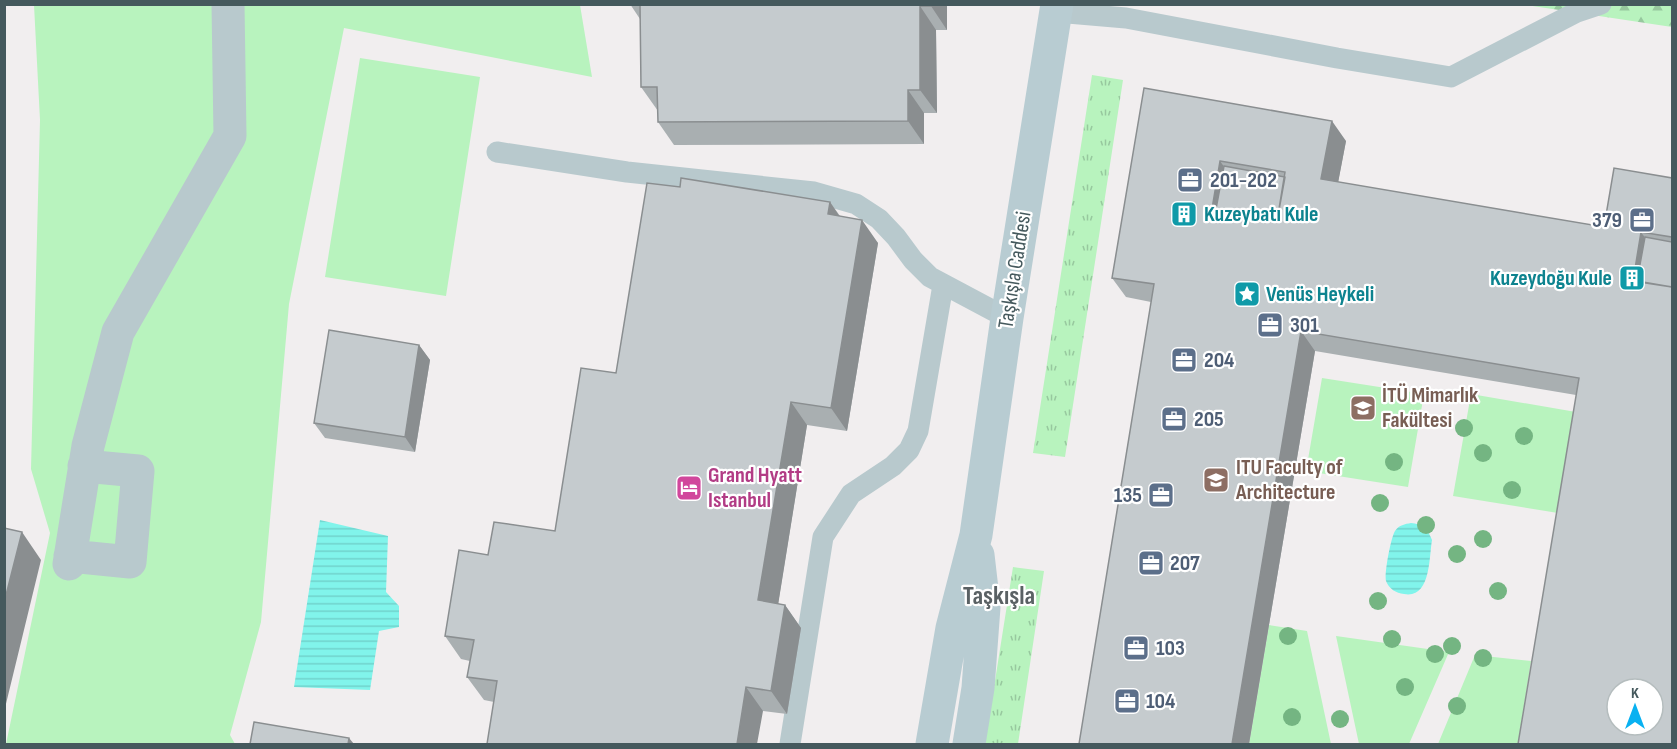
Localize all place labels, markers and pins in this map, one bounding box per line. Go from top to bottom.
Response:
office icon: 201-202 [1175,165,1205,195]
place label: 201-202 [1210,167,1277,194]
building icon: Kuzeybatı Kule [1169,199,1199,229]
place label: Kuzeybatı Kule [1204,201,1318,228]
office icon: 379 [1627,205,1657,235]
place label: 379 [1592,207,1622,234]
building icon: Kuzeydoğu Kule [1617,263,1647,293]
place label: Kuzeydoğu Kule [1490,265,1612,292]
place icon: Venüs Heykeli [1232,279,1262,309]
place label: Venüs Heykeli [1266,281,1374,308]
office icon: 301 [1255,310,1285,340]
place label: 301 [1290,312,1319,339]
office icon: 204 [1169,345,1199,375]
place label: 204 [1204,347,1234,374]
place label: İTÜ Mimarlık Fakültesi [1382,382,1479,434]
school or university icon: İTÜ Mimarlık Fakültesi [1348,393,1378,423]
office icon: 205 [1159,404,1189,434]
place label: 205 [1194,406,1224,433]
place label: ITU Faculty of Architecture [1235,454,1344,506]
place label: Grand Hyatt Istanbul [708,462,802,514]
school or university icon: ITU Faculty of Architecture [1201,465,1231,495]
hotel icon: Grand Hyatt Istanbul [674,473,704,503]
office icon: 135 [1146,480,1176,510]
place label: 135 [1114,482,1142,509]
office icon: 207 [1136,548,1166,578]
place label: 207 [1170,550,1200,577]
office icon: 103 [1121,633,1151,663]
place label: 103 [1156,635,1185,662]
office icon: 104 [1112,686,1142,716]
place label: 104 [1146,688,1175,715]

